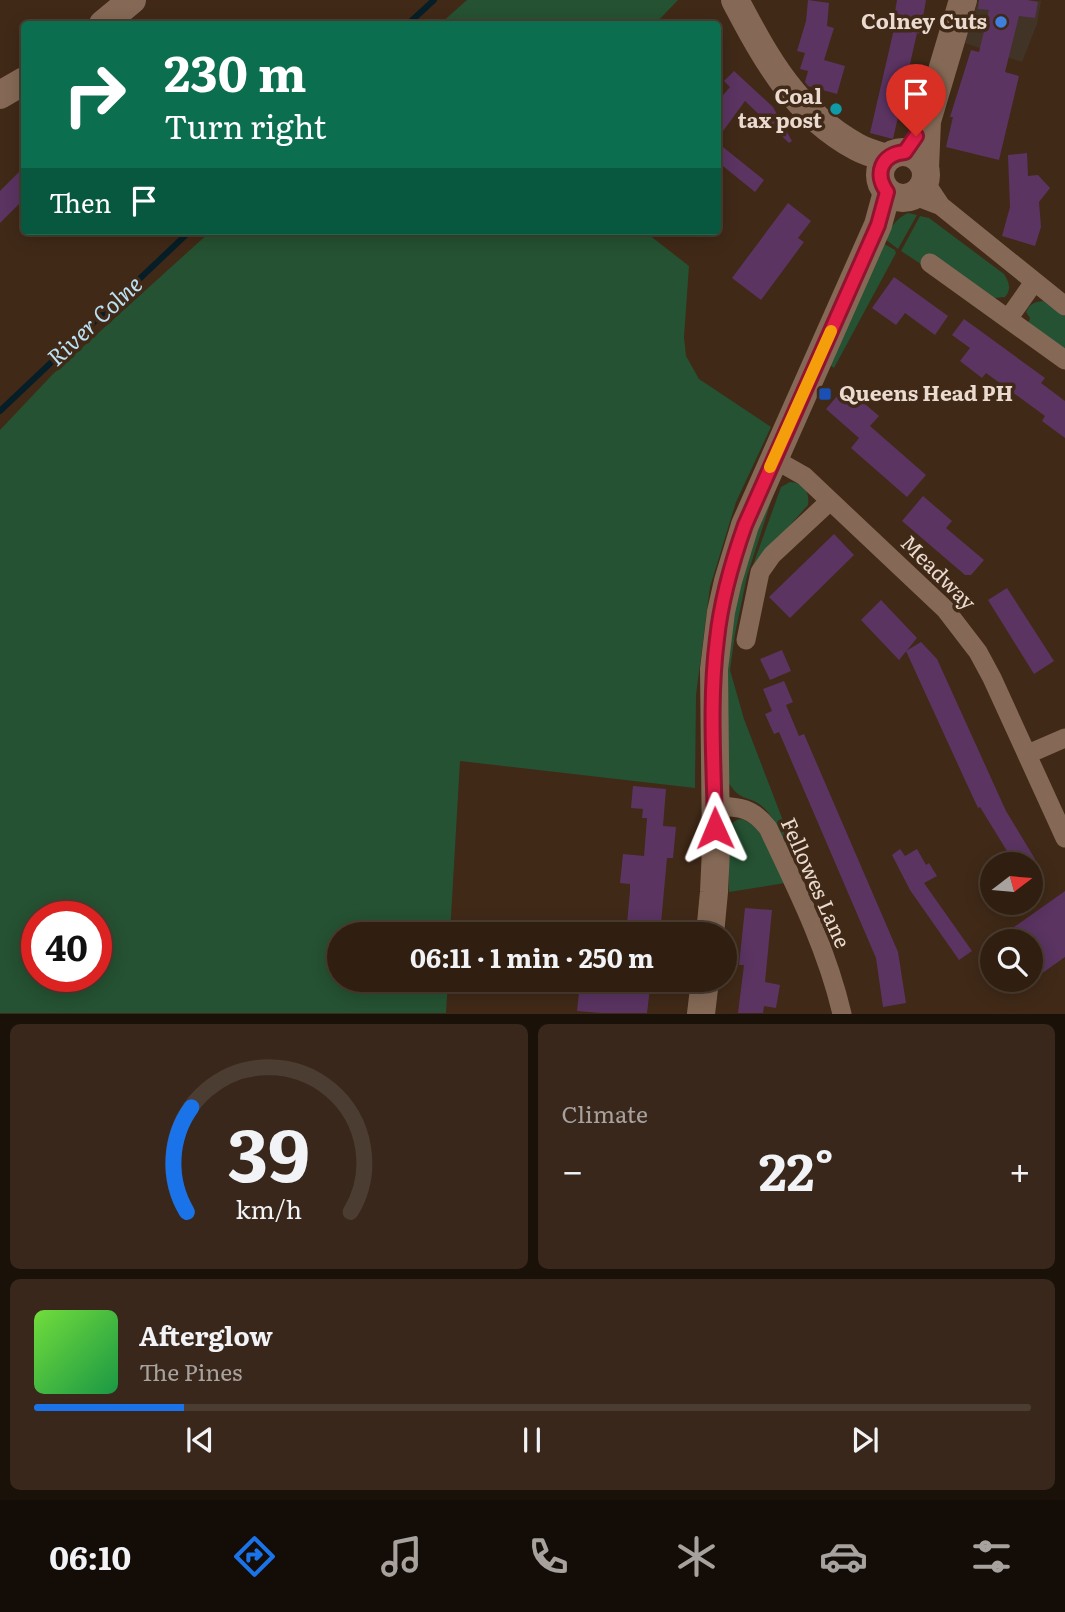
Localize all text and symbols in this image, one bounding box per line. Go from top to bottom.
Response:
place label: Colney Cuts [861,4,987,35]
marker: Colney Cuts [993,14,1009,30]
text: 230 m [164,34,307,107]
icon: right [49,49,140,140]
pin [886,64,946,136]
icon: arrive [897,75,935,113]
place label: Coal tax post [738,79,823,134]
text: Turn right [164,101,326,149]
marker: Coal tax post [828,101,844,117]
text: Then [49,182,111,221]
icon: arrive [125,182,163,220]
water label: River Colne [38,266,149,373]
place label: Queens Head PH [839,376,1013,407]
marker: Queens Head PH [817,386,833,402]
street label: Meadway [895,527,985,617]
position arrow [678,791,752,865]
street label: Fellowes Lane [775,812,860,952]
north arrow [980,852,1043,915]
map controls [980,852,1043,992]
speed limit sign: 40 [21,901,112,992]
button: search [980,929,1043,992]
text: 06:11 · 1 min · 250 m [410,937,654,976]
text: Climate [562,1096,648,1130]
text: 39 [228,1097,310,1205]
text: 22° [759,1130,834,1207]
text: − [562,1140,584,1197]
text: + [1009,1140,1031,1197]
text: km/h [235,1190,302,1227]
text: Afterglow [139,1315,273,1354]
text: The Pines [139,1354,242,1388]
icon: previous [181,1421,219,1459]
icon: pause [513,1421,551,1459]
icon: next [846,1421,884,1459]
text: 06:10 [49,1532,131,1580]
icon: directions [230,1532,279,1581]
icon: music [377,1532,426,1581]
icon: phone [524,1532,573,1581]
icon: climate [672,1532,721,1581]
icon: car [819,1532,868,1581]
icon: filters [967,1532,1016,1581]

